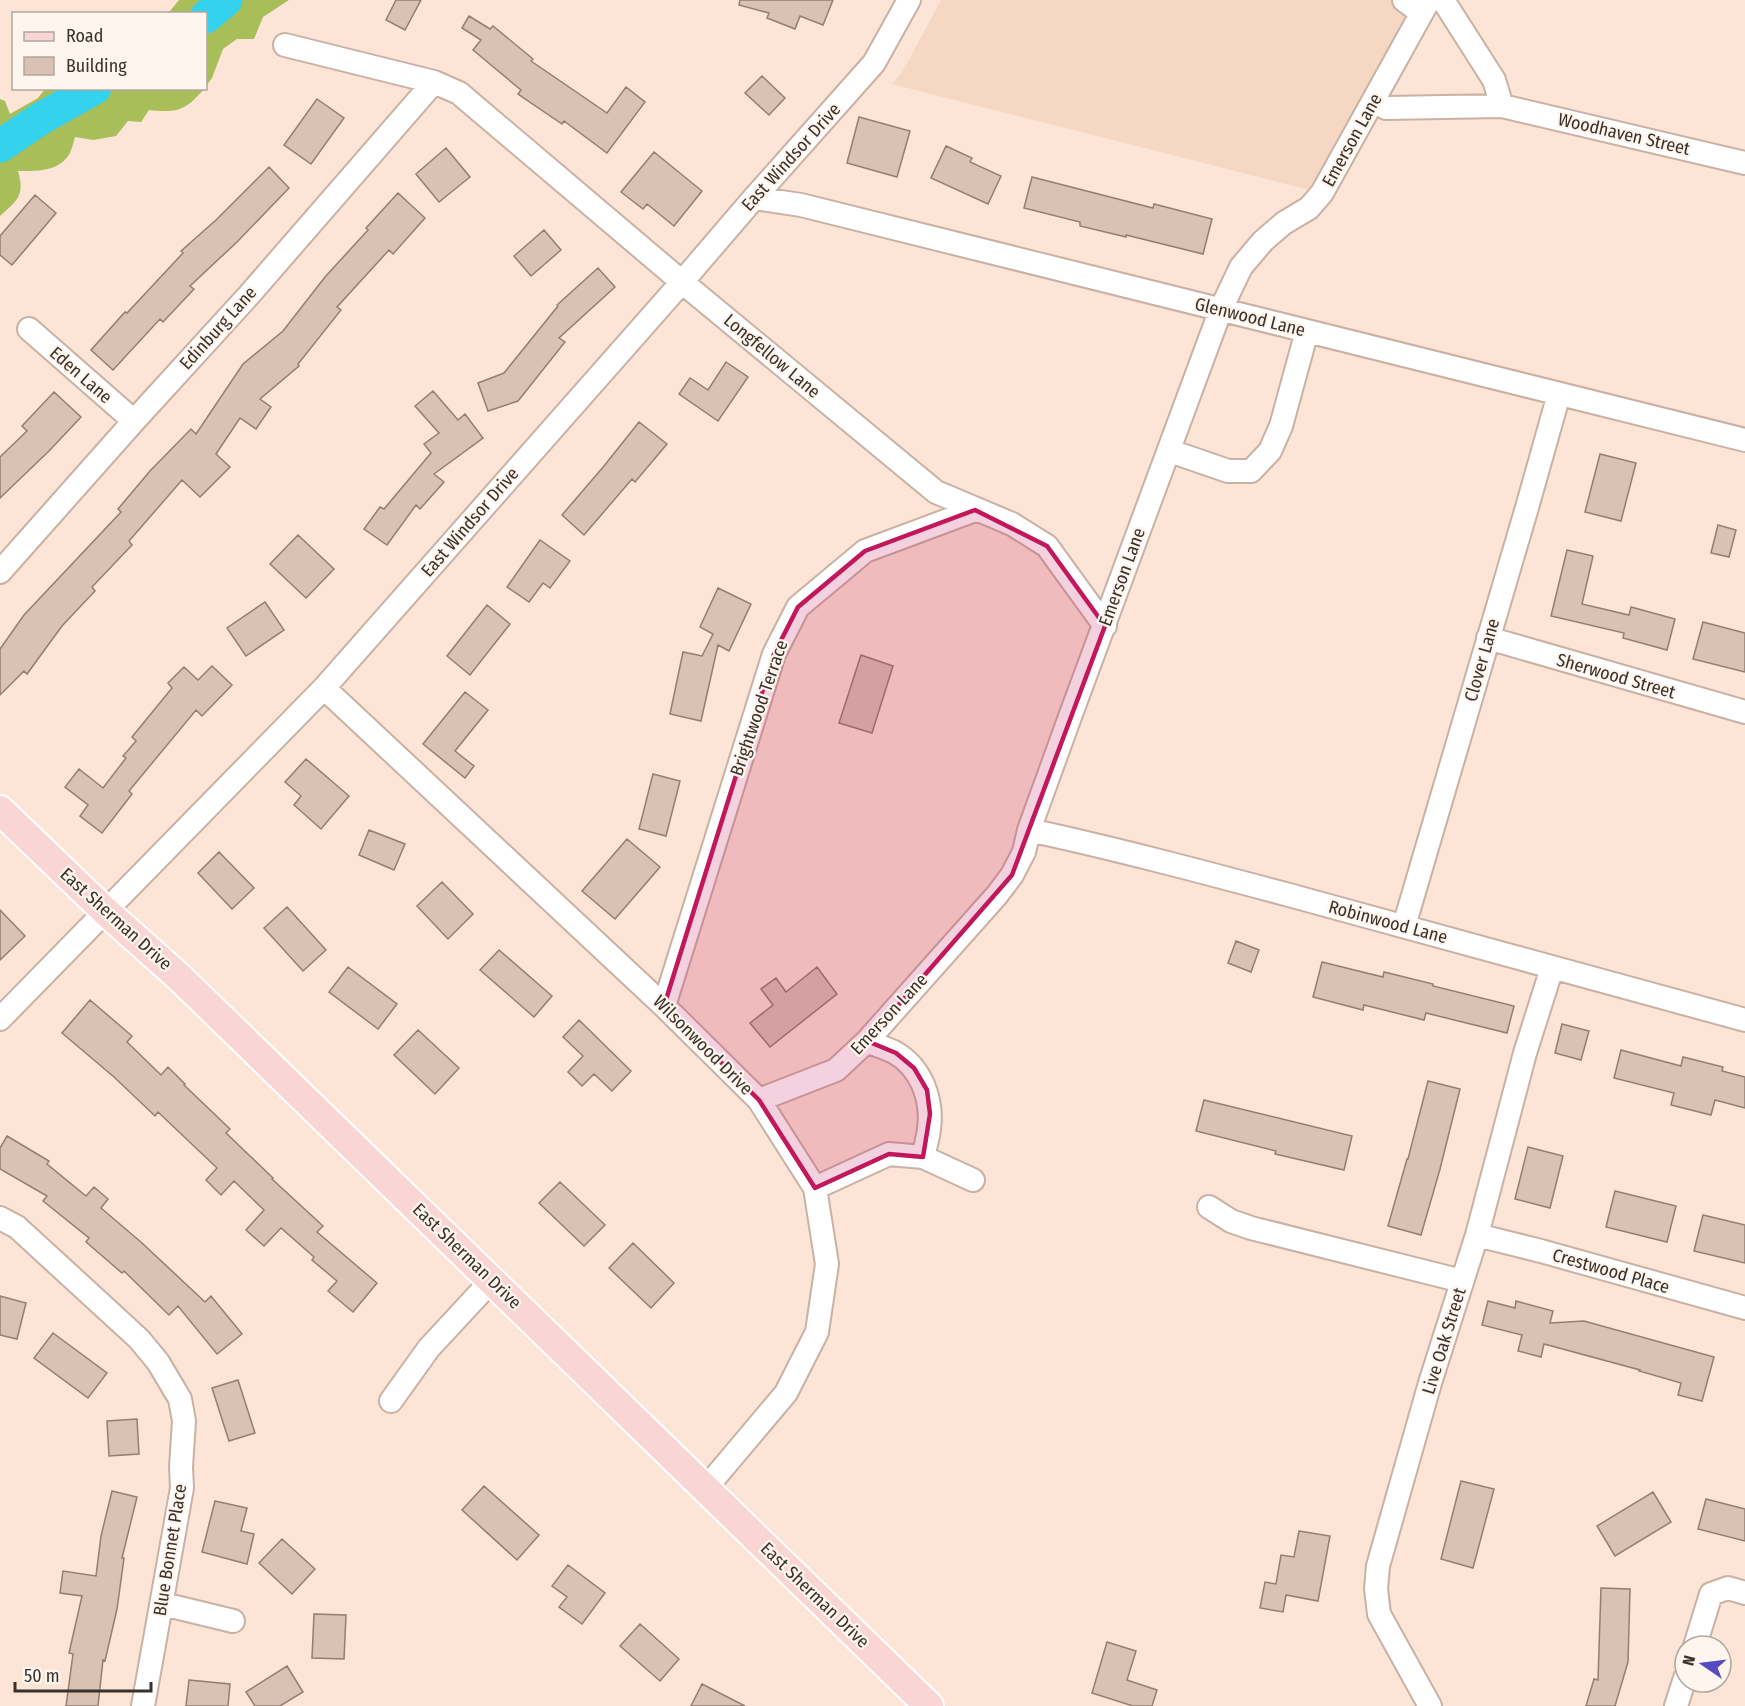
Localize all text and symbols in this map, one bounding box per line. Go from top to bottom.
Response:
legend [12,12,207,90]
text: Road [66,25,103,47]
text: Building [66,55,127,77]
street label: Emerson Lane [1317,90,1387,190]
street label: East Windsor Drive [737,98,845,216]
street label: Woodhaven Street [1556,108,1692,160]
street label: Edinburg Lane [175,282,261,374]
street label: Glenwood Lane [1193,293,1308,341]
street label: Longfellow Lane [719,309,825,403]
street label: Eden Lane [45,342,117,408]
street label: East Windsor Drive [417,463,524,581]
street label: Emerson Lane [1094,525,1150,629]
street label: Clover Lane [1460,616,1504,704]
street label: Brightwood Terrace [725,637,793,779]
street label: Sherwood Street [1554,649,1678,703]
street label: East Sherman Drive [56,863,176,975]
street label: Robinwood Lane [1326,896,1450,948]
street label: Emerson Lane [846,969,932,1059]
street label: Wilsonwood Drive [649,991,758,1100]
street label: East Sherman Drive [408,1198,526,1314]
street label: Crestwood Place [1550,1244,1672,1298]
street label: Live Oak Street [1417,1285,1471,1397]
street label: Blue Bonnet Place [149,1482,191,1618]
street label: East Sherman Drive [756,1537,874,1653]
north arrow [1673,1634,1733,1694]
text: N [1679,1654,1699,1667]
scale bar [15,1655,152,1693]
text: 50 m [24,1665,60,1687]

